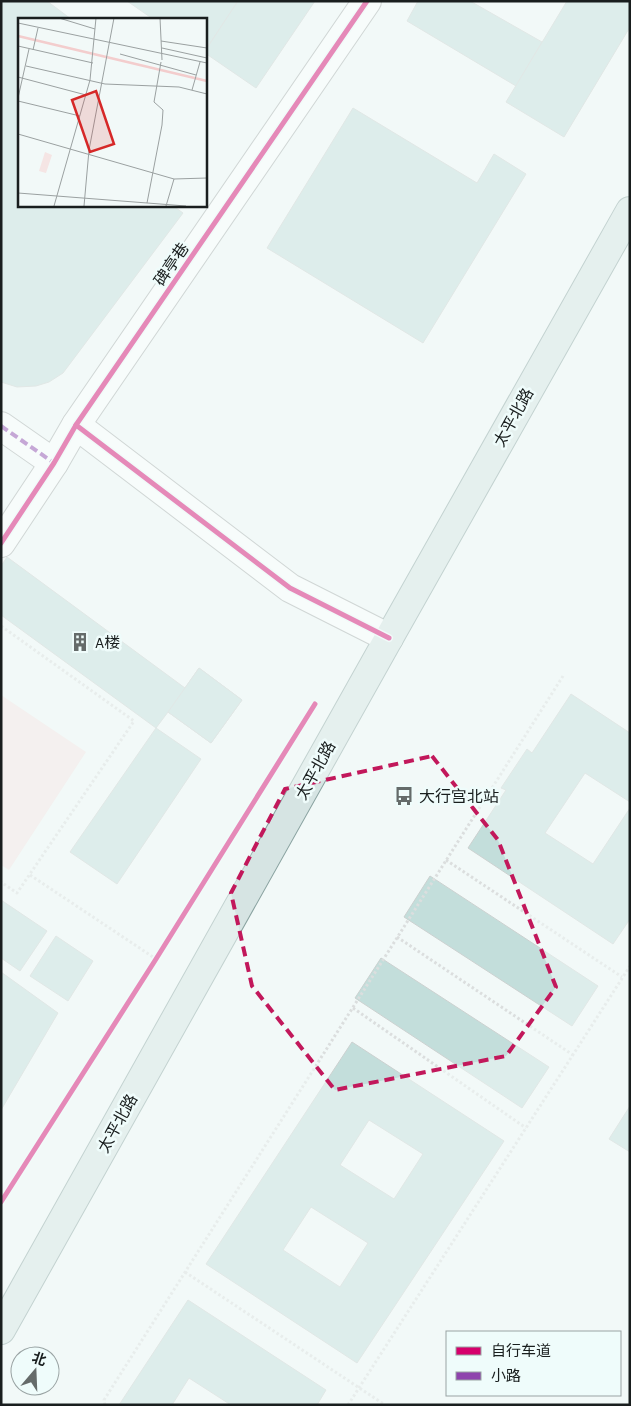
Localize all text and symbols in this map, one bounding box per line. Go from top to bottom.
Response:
inset map [18,18,206,206]
street label: 碑亭巷 [150,239,193,289]
street label: 太平北路 [490,385,537,450]
building icon: A楼 [69,631,91,653]
place label: A楼 [95,633,120,652]
street label: 太平北路 [292,738,339,803]
bus stop icon: 大行宫北站 [393,785,415,807]
place label: 大行宫北站 [419,787,499,806]
street label: 太平北路 [94,1091,141,1156]
legend [446,1331,621,1396]
text: 自行车道 [491,1342,551,1360]
north arrow [10,1346,60,1396]
text: 北 [30,1349,48,1369]
text: 小路 [491,1367,521,1385]

